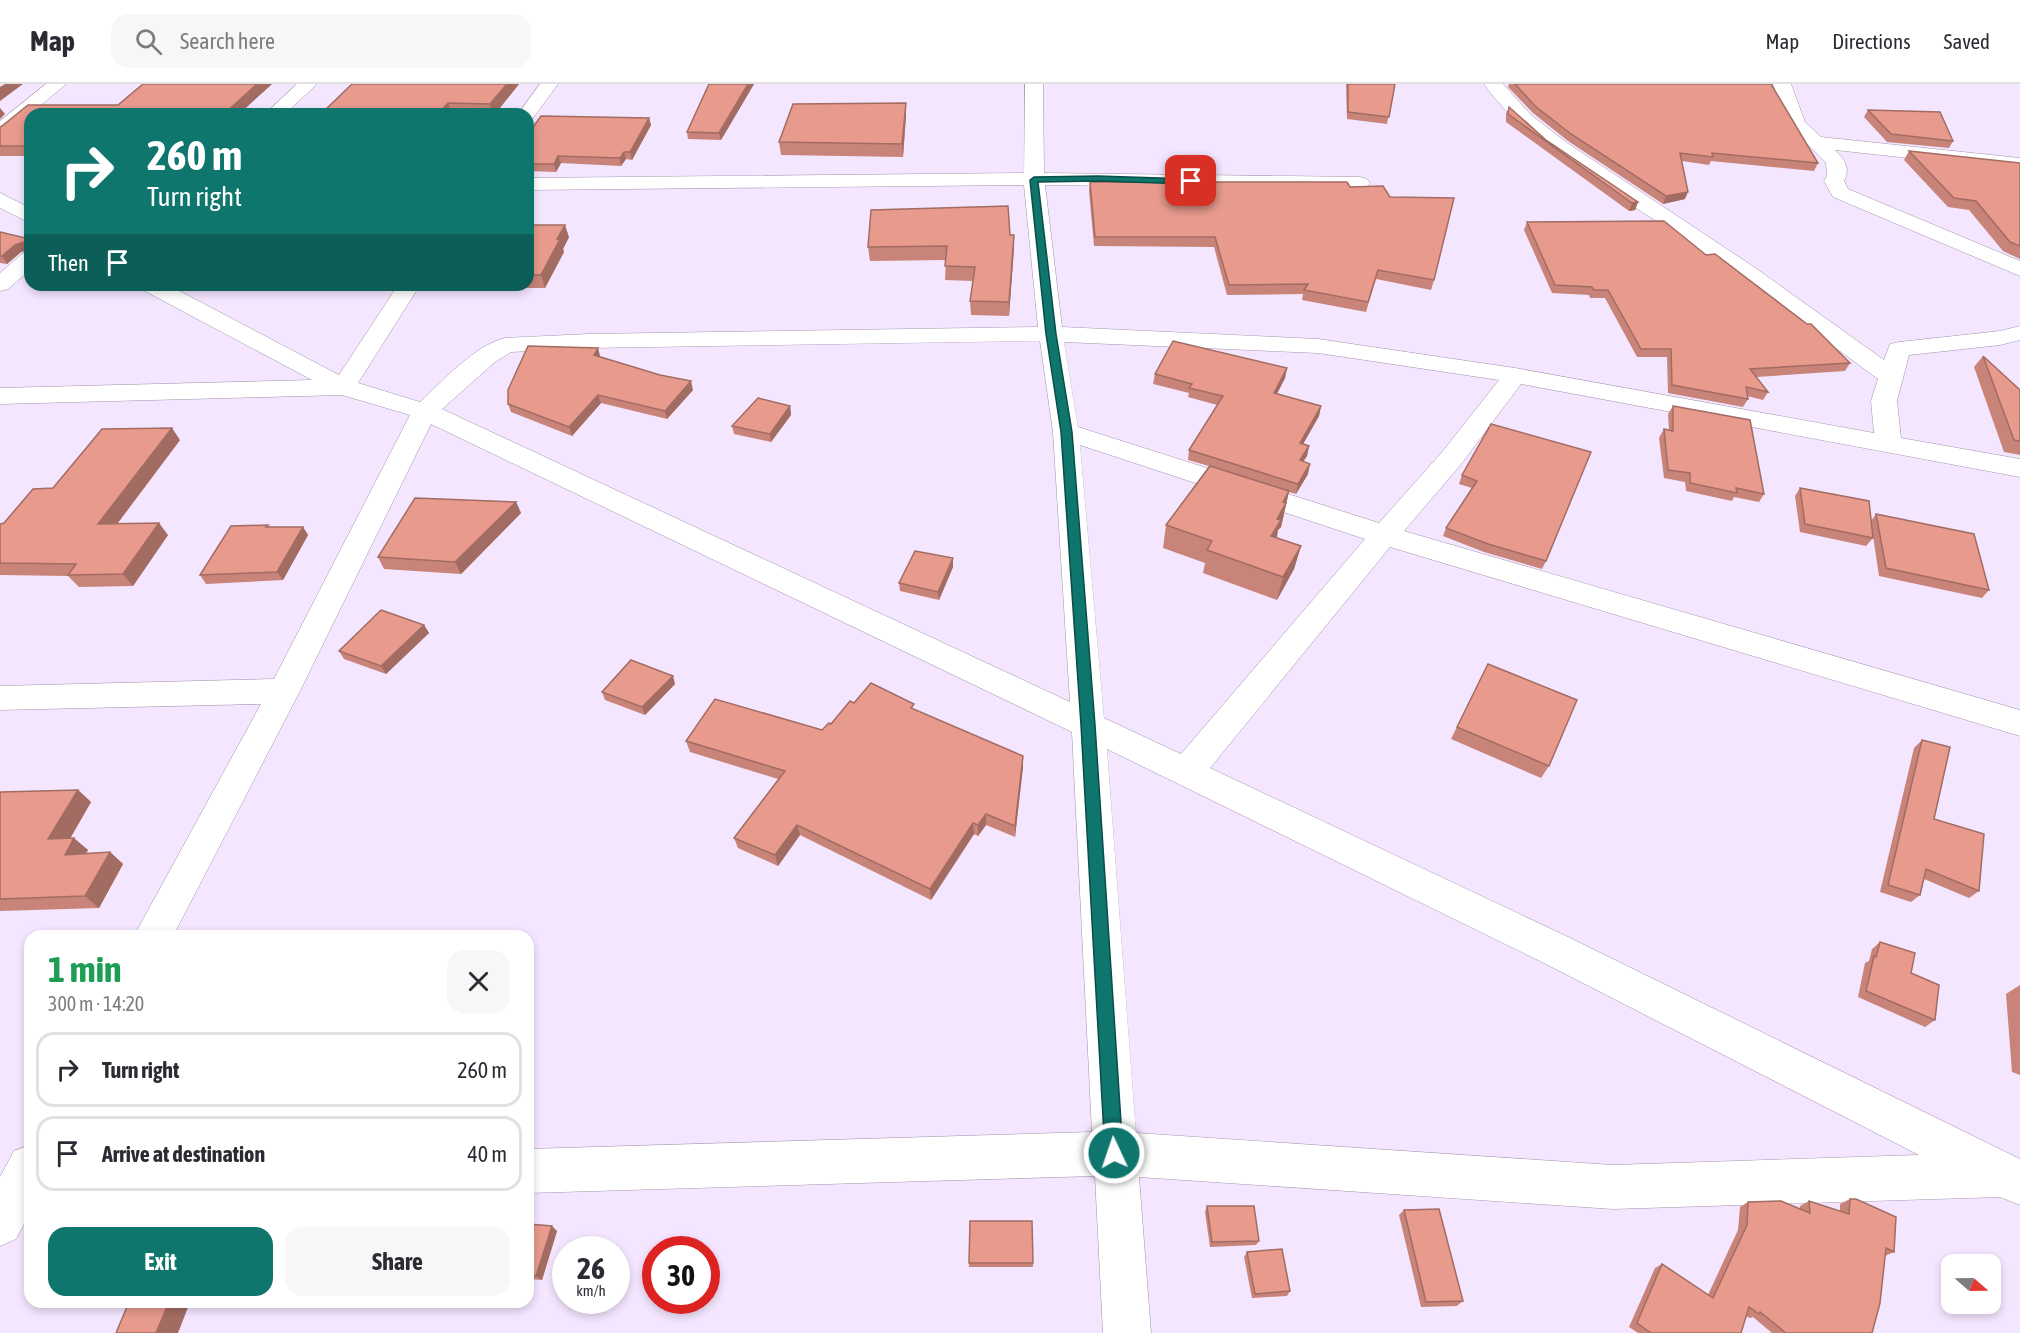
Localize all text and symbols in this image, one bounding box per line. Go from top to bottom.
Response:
search box [111,14,531,68]
text: Map [30,25,75,57]
icon: search [132,25,165,58]
text: Search here [180,28,275,54]
text: Map [1765,29,1799,53]
text: Directions [1832,29,1911,53]
text: Saved [1944,29,1990,53]
text: 260 m [147,131,242,179]
icon: right [48,132,126,210]
pin [1165,155,1216,206]
icon: arrive [1174,164,1207,197]
text: Turn right [147,181,242,212]
icon: arrive [101,246,134,279]
text: Then [48,250,89,276]
text: 1 min [48,948,122,990]
button: close [447,950,510,1013]
text: 300 m · 14:20 [48,992,144,1015]
icon: right [51,1053,84,1086]
text: Turn right [102,1057,179,1083]
text: 260 m [457,1057,507,1083]
position arrow [1082,1121,1146,1185]
icon: arrive [51,1137,84,1170]
text: Arrive at destination [102,1141,265,1167]
text: 40 m [467,1141,507,1167]
button: Exit [48,1227,273,1296]
button: Share [285,1227,510,1296]
speed limit sign: 30 [642,1236,720,1314]
text: 26 [577,1251,605,1285]
north arrow [1941,1254,2001,1314]
map controls [1941,1254,2001,1314]
text: km/h [576,1282,606,1299]

